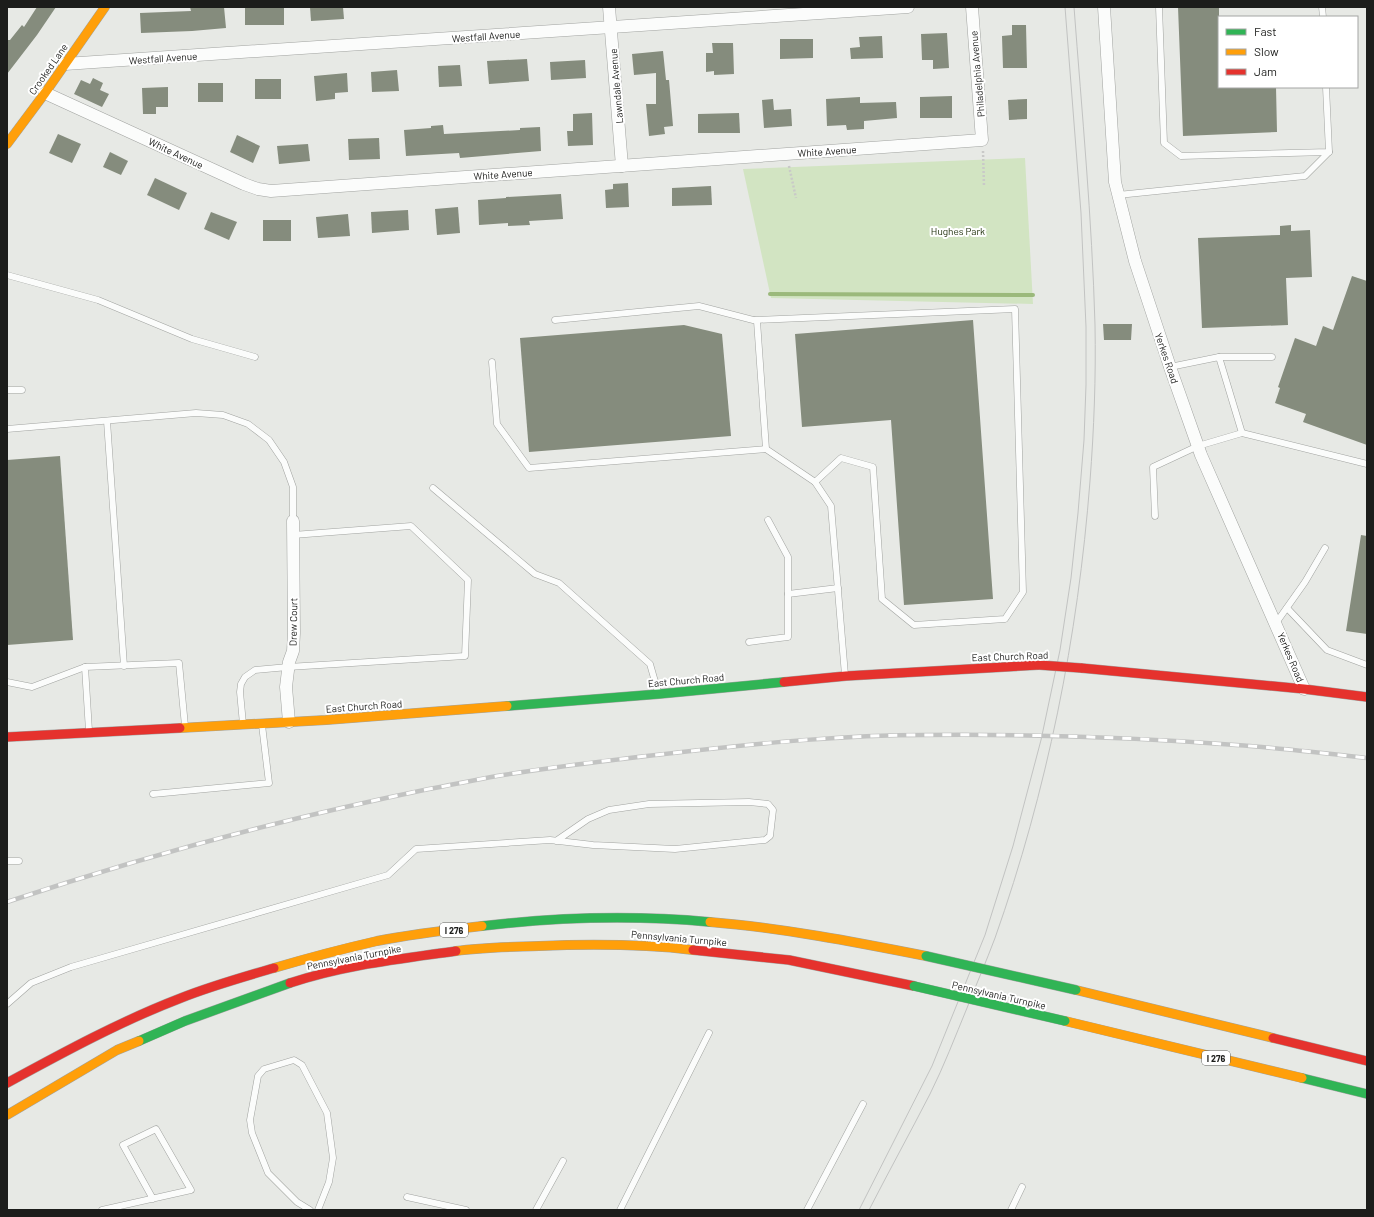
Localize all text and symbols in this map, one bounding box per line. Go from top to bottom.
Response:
legend [1218,16,1358,88]
text: Fast [1254,24,1277,38]
street label: Westfall Avenue [451,28,521,44]
street label: Philadelphia Avenue [967,30,987,118]
street label: Crooked Lane [26,41,70,97]
text: Slow [1254,44,1279,58]
street label: Lawndale Avenue [607,48,625,124]
street label: Westfall Avenue [128,50,198,66]
text: Jam [1254,64,1277,78]
street label: White Avenue [147,135,205,171]
street label: White Avenue [797,143,857,159]
street label: White Avenue [473,166,533,182]
park label: Hughes Park [931,225,985,237]
street label: Yerkes Road [1153,331,1181,385]
street label: Drew Court [287,597,299,646]
street label: Yerkes Road [1275,630,1307,684]
street label: East Church Road [971,649,1049,663]
street label: East Church Road [647,671,725,689]
street label: East Church Road [325,697,403,715]
road number: I 276 [440,923,468,937]
street label: Pennsylvania Turnpike [631,928,727,948]
street label: Pennsylvania Turnpike [306,942,402,972]
street label: Pennsylvania Turnpike [951,978,1047,1012]
road number: I 276 [1202,1051,1230,1065]

